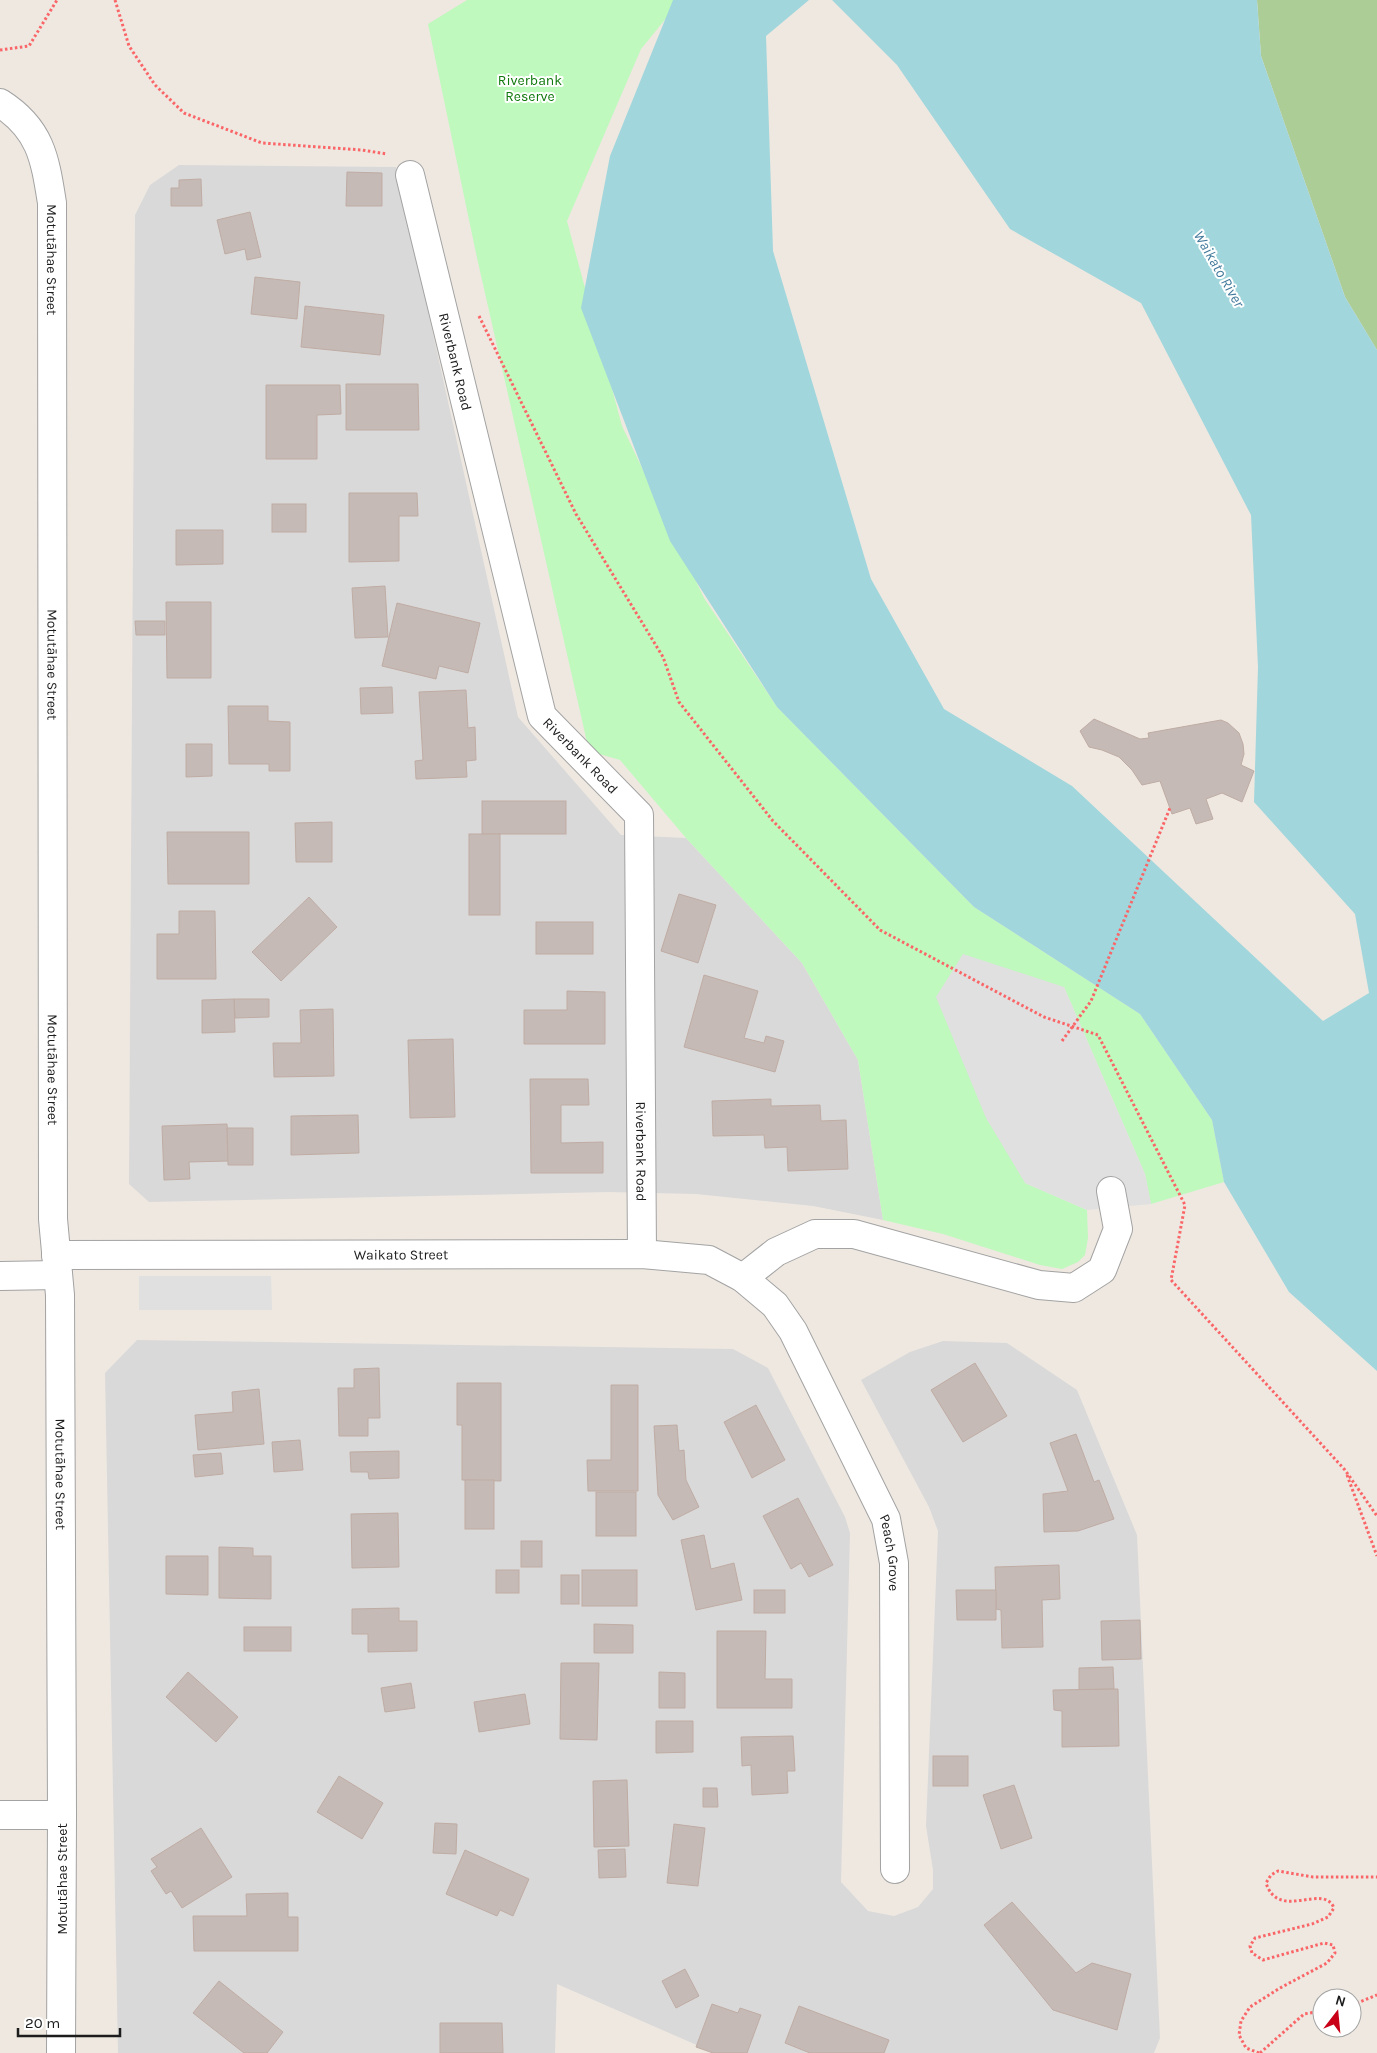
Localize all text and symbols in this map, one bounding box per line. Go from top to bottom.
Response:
park label: Riverbank Reserve [498,72,562,105]
street label: Motutāhae Street [44,204,61,315]
water label: Waikato River [1190,228,1249,311]
street label: Riverbank Road [435,311,476,412]
street label: Motutāhae Street [44,609,61,720]
street label: Riverbank Road [540,714,622,797]
street label: Motutāhae Street [44,1014,61,1125]
street label: Riverbank Road [632,1101,650,1202]
street label: Waikato Street [354,1246,448,1263]
street label: Motutāhae Street [52,1419,69,1530]
street label: Peach Grove [876,1511,903,1591]
street label: Motutāhae Street [54,1823,71,1935]
north arrow [1312,1988,1362,2038]
text: N [1333,1991,1348,2011]
scale bar [18,2006,120,2038]
text: 20 m [25,2014,60,2032]

